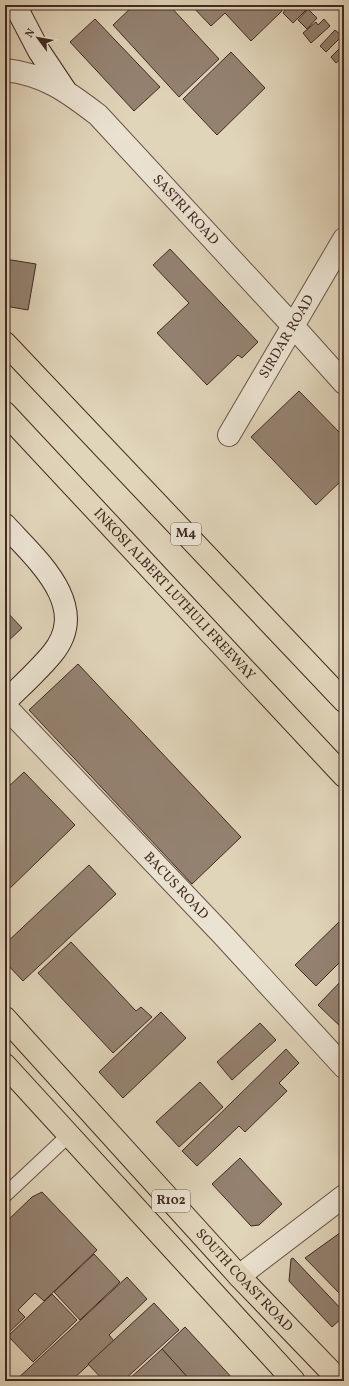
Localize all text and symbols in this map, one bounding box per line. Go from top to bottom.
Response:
north arrow [18,18,58,58]
text: N [22,26,39,41]
street label: SASTRI ROAD [148,170,223,249]
street label: SIRDAR ROAD [255,291,319,382]
street label: INKOSI ALBERT LUTHULI FREEWAY [89,504,260,685]
road number: M4 [171,523,201,545]
street label: BACUS ROAD [139,848,213,924]
road number: R102 [152,1190,190,1212]
street label: SOUTH COAST ROAD [191,1225,297,1336]

